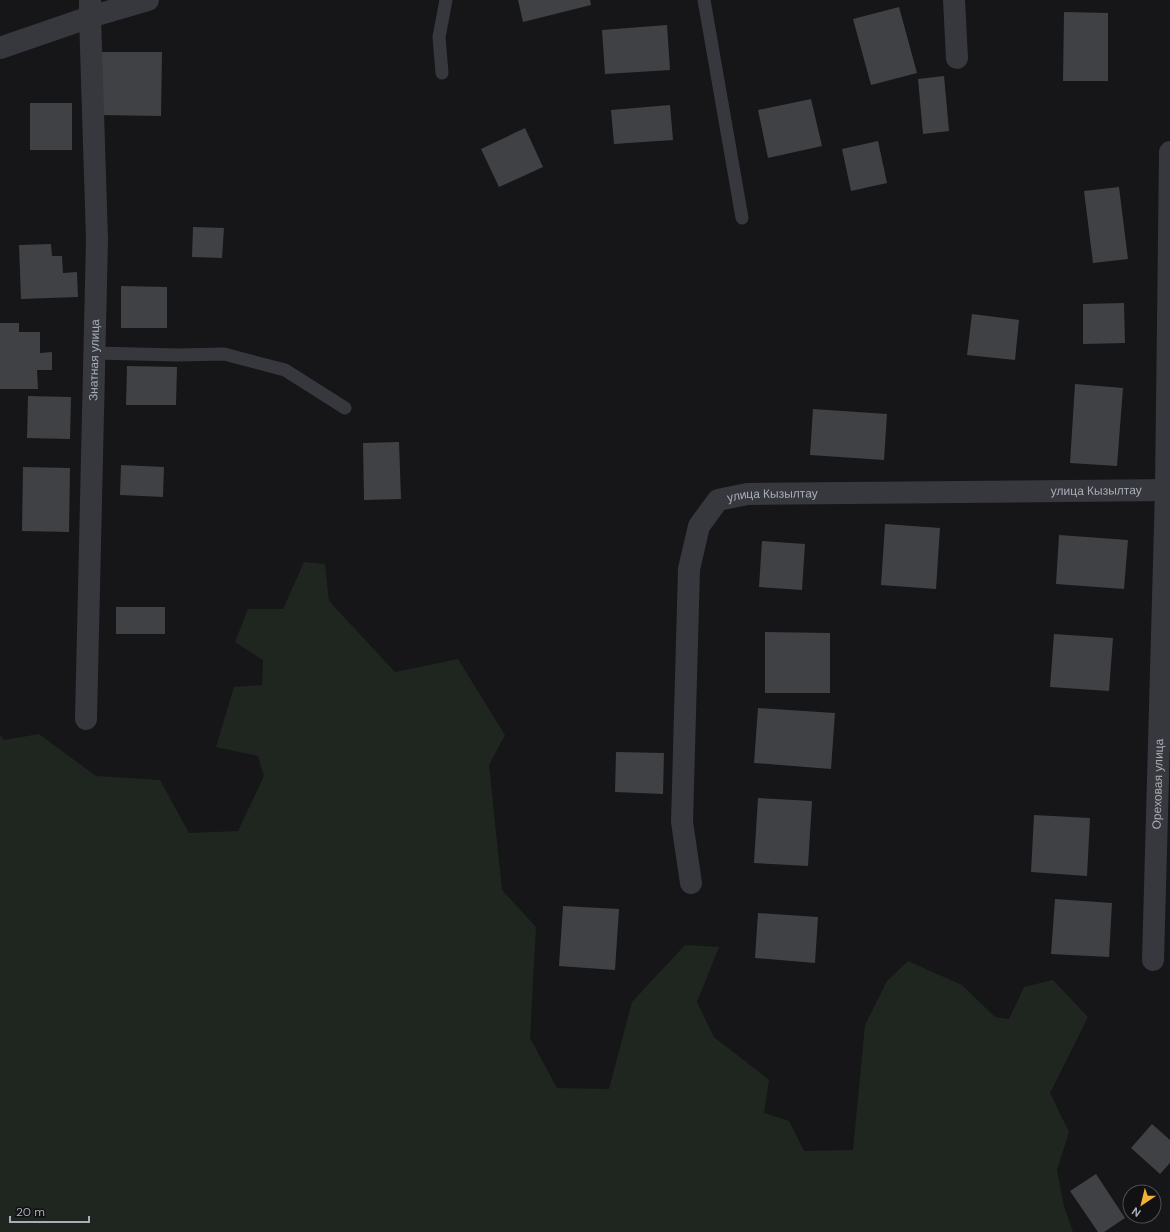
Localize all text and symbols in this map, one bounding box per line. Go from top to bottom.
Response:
street label: Знатная улица [85,319,103,401]
street label: улица Кызылтау [1051,482,1142,499]
street label: улица Кызылтау [726,485,818,506]
street label: Ореховая улица [1149,738,1167,830]
north arrow [1122,1184,1162,1224]
scale bar [10,1198,89,1224]
text: 20 m [16,1204,45,1220]
text: N [1129,1204,1144,1220]

